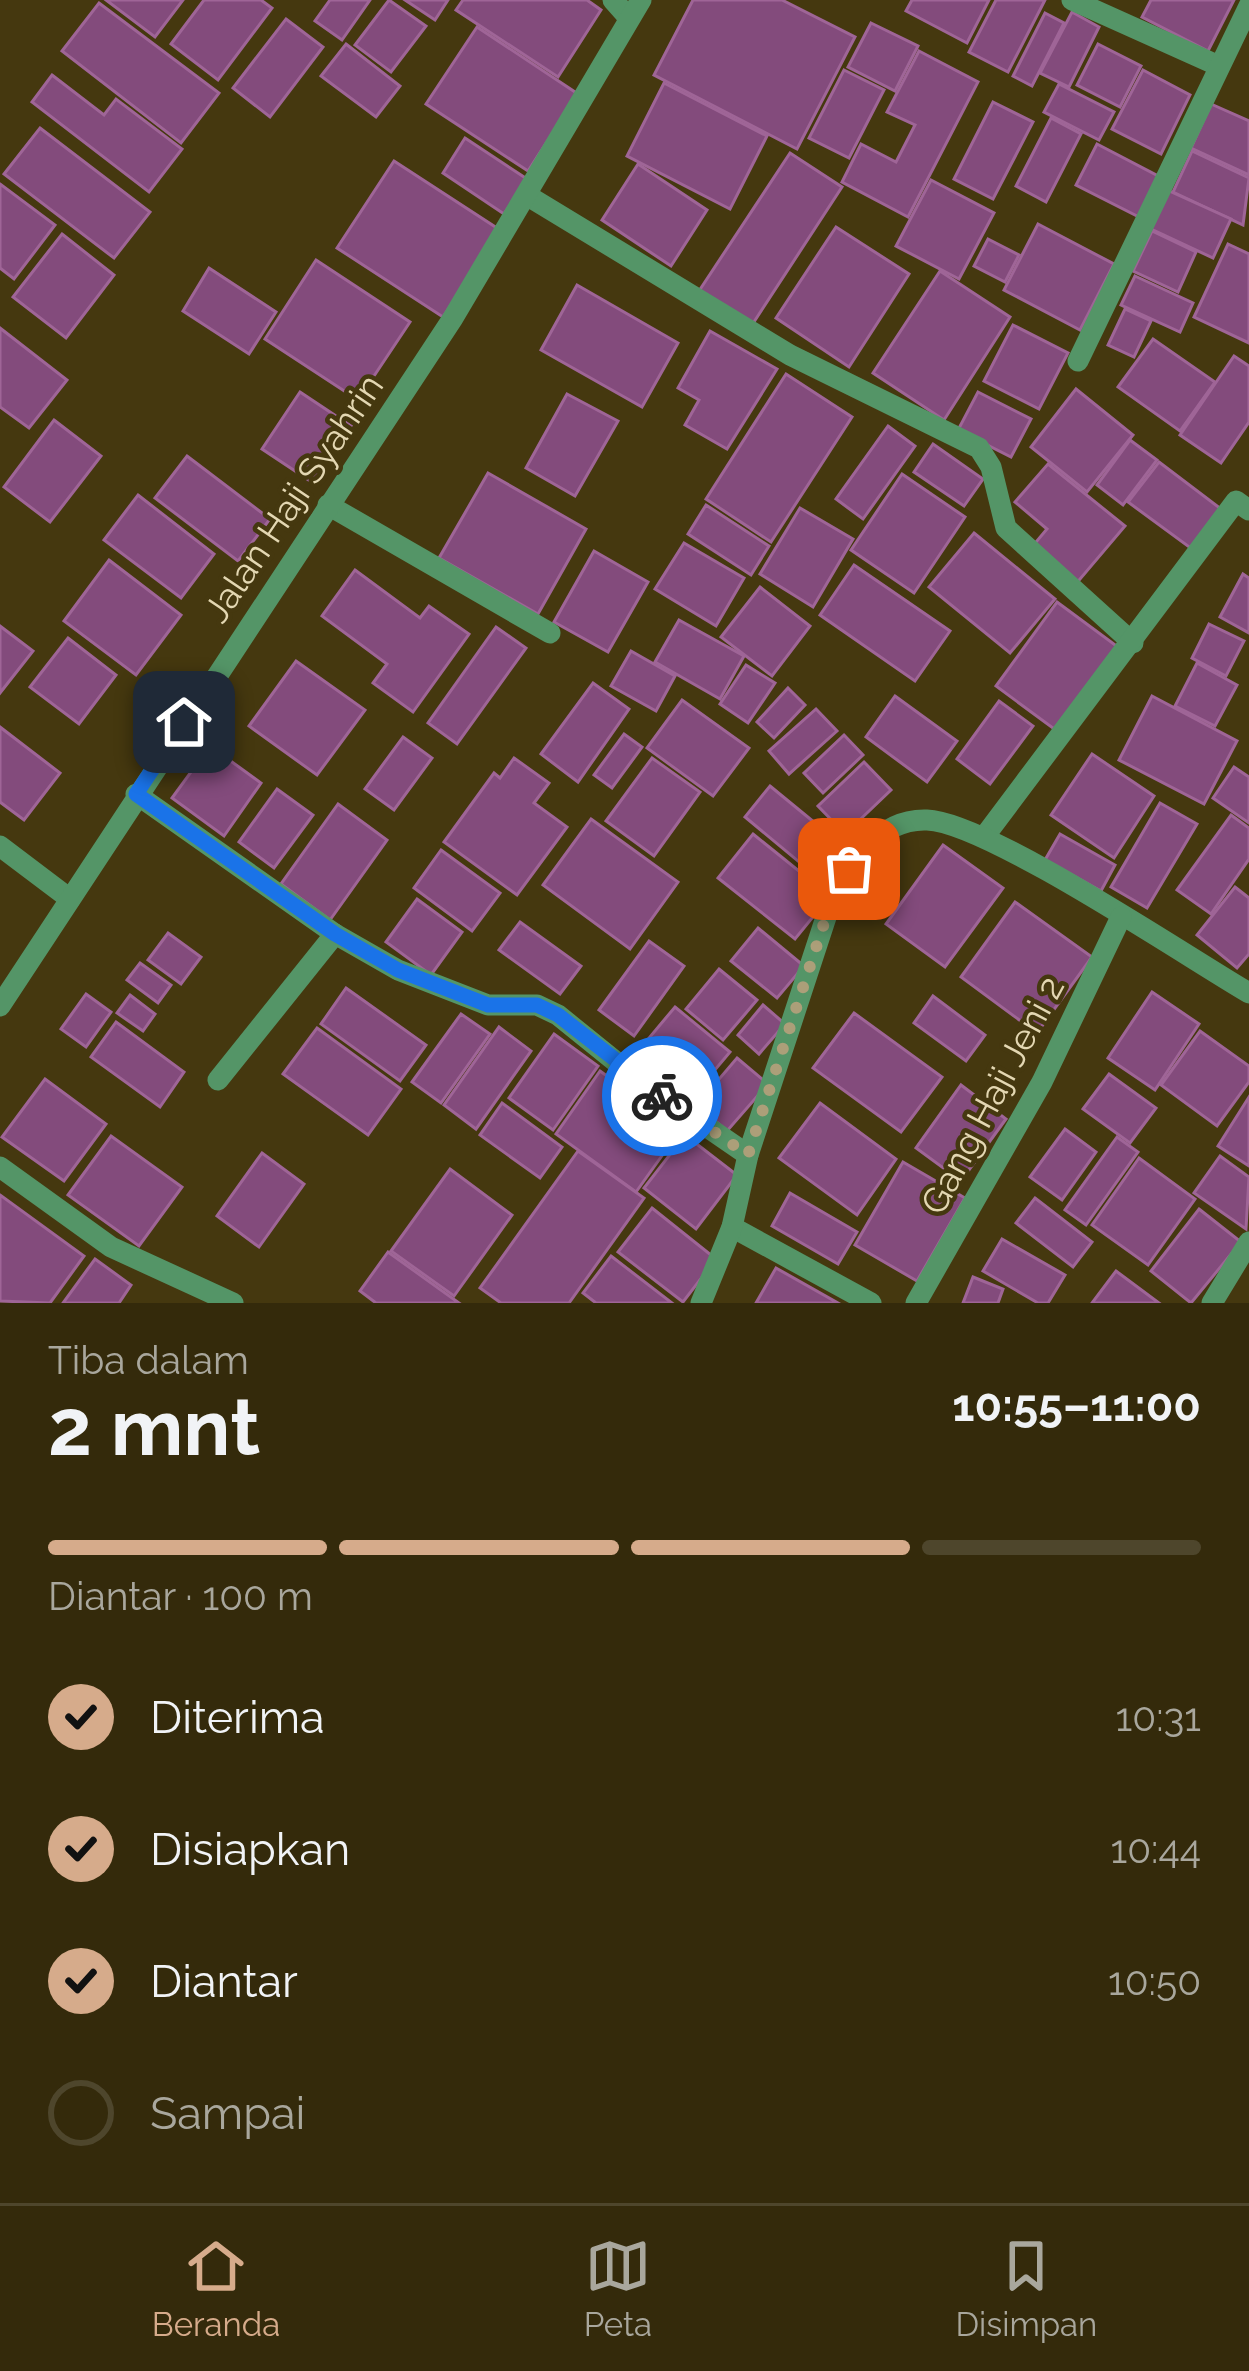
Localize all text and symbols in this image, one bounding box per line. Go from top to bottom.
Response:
street label: Jalan Haji Syahrin [195,366,391,630]
pin [133,671,235,773]
icon: home [151,689,217,755]
pin [798,818,900,920]
icon: bag [816,836,882,902]
street label: Gang Haji Jeni 2 [912,969,1072,1221]
courier [602,1036,722,1156]
icon: bike [629,1063,695,1129]
text: Tiba dalam [48,1337,249,1383]
text: 10:55–11:00 [952,1379,1201,1432]
text: 2 mnt [48,1382,260,1473]
text: Diantar · 100 m [48,1573,313,1619]
icon: check [48,1684,114,1750]
text: Diterima [150,1691,325,1744]
text: 10:31 [1116,1694,1201,1740]
icon: check [48,1816,114,1882]
text: Disiapkan [150,1823,350,1876]
text: 10:44 [1111,1826,1201,1872]
icon: check [48,1948,114,2014]
text: Diantar [150,1955,298,2008]
text: 10:50 [1108,1958,1201,2004]
text: Sampai [150,2087,305,2140]
tab: Beranda [152,2233,280,2344]
tab: Peta [584,2233,652,2344]
tab: Disimpan [955,2233,1097,2344]

